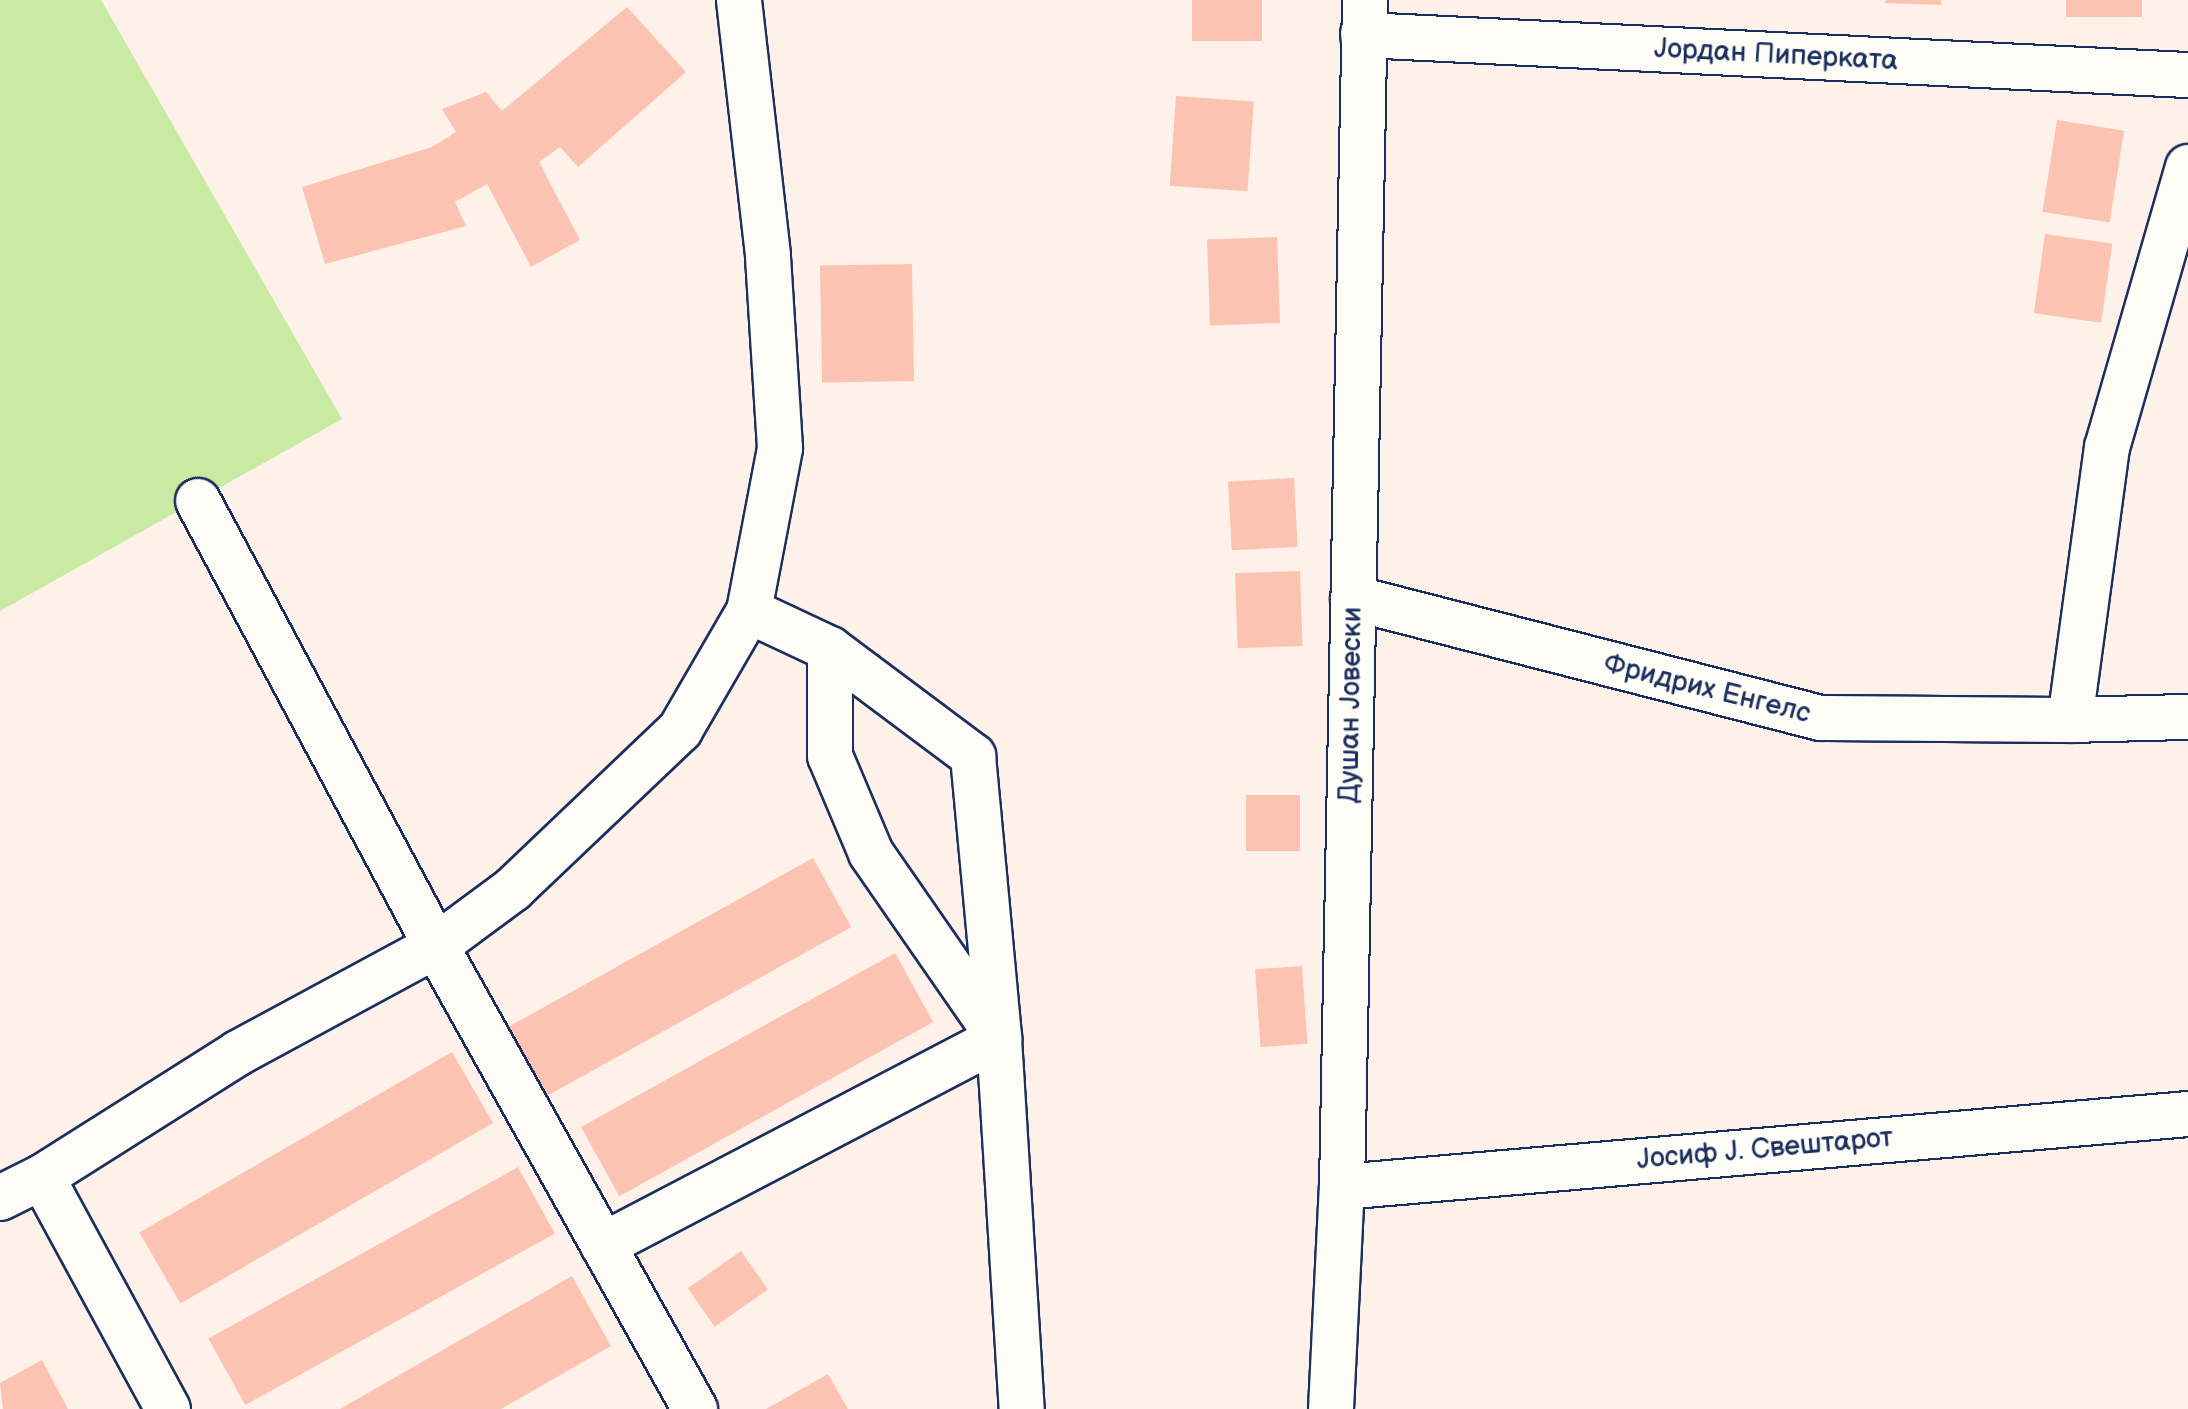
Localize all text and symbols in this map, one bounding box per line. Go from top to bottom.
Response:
street label: Јордан Пиперката [1653,32,1899,78]
street label: Душан Јовески [1332,606,1370,804]
street label: Фридрих Енгелс [1600,647,1814,731]
street label: Јосиф Ј. Свештарот [1635,1121,1895,1177]

